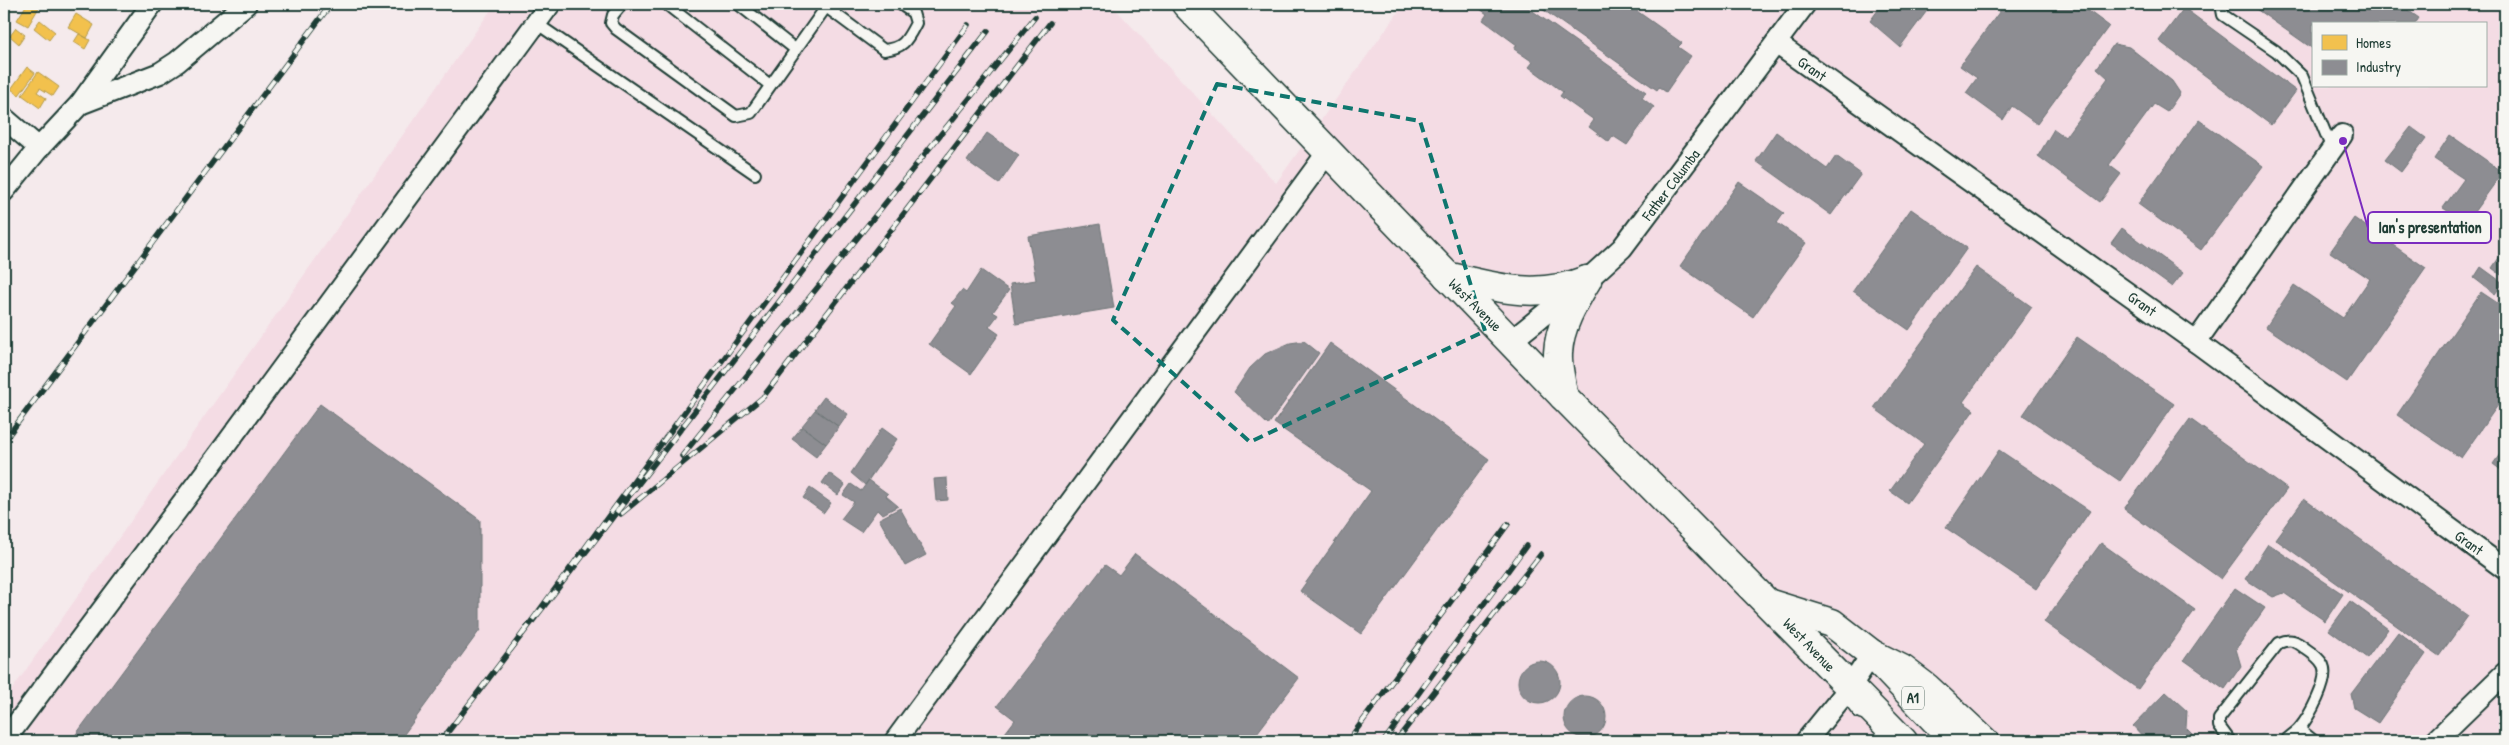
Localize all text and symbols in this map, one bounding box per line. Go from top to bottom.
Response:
legend [2312,22,2486,88]
text: Homes [2356,32,2391,53]
street label: Grant [1794,51,1832,87]
text: Industry [2356,56,2401,77]
street label: Father Columba [1636,144,1705,226]
callout: Ian's presentation [2368,212,2491,243]
text: Ian's presentation [2378,216,2482,239]
street label: West Avenue [1444,273,1507,336]
street label: Grant [2124,286,2162,322]
street label: Grant [2451,525,2489,561]
street label: West Avenue [1778,613,1840,676]
road number: A1 [1902,686,1924,710]

